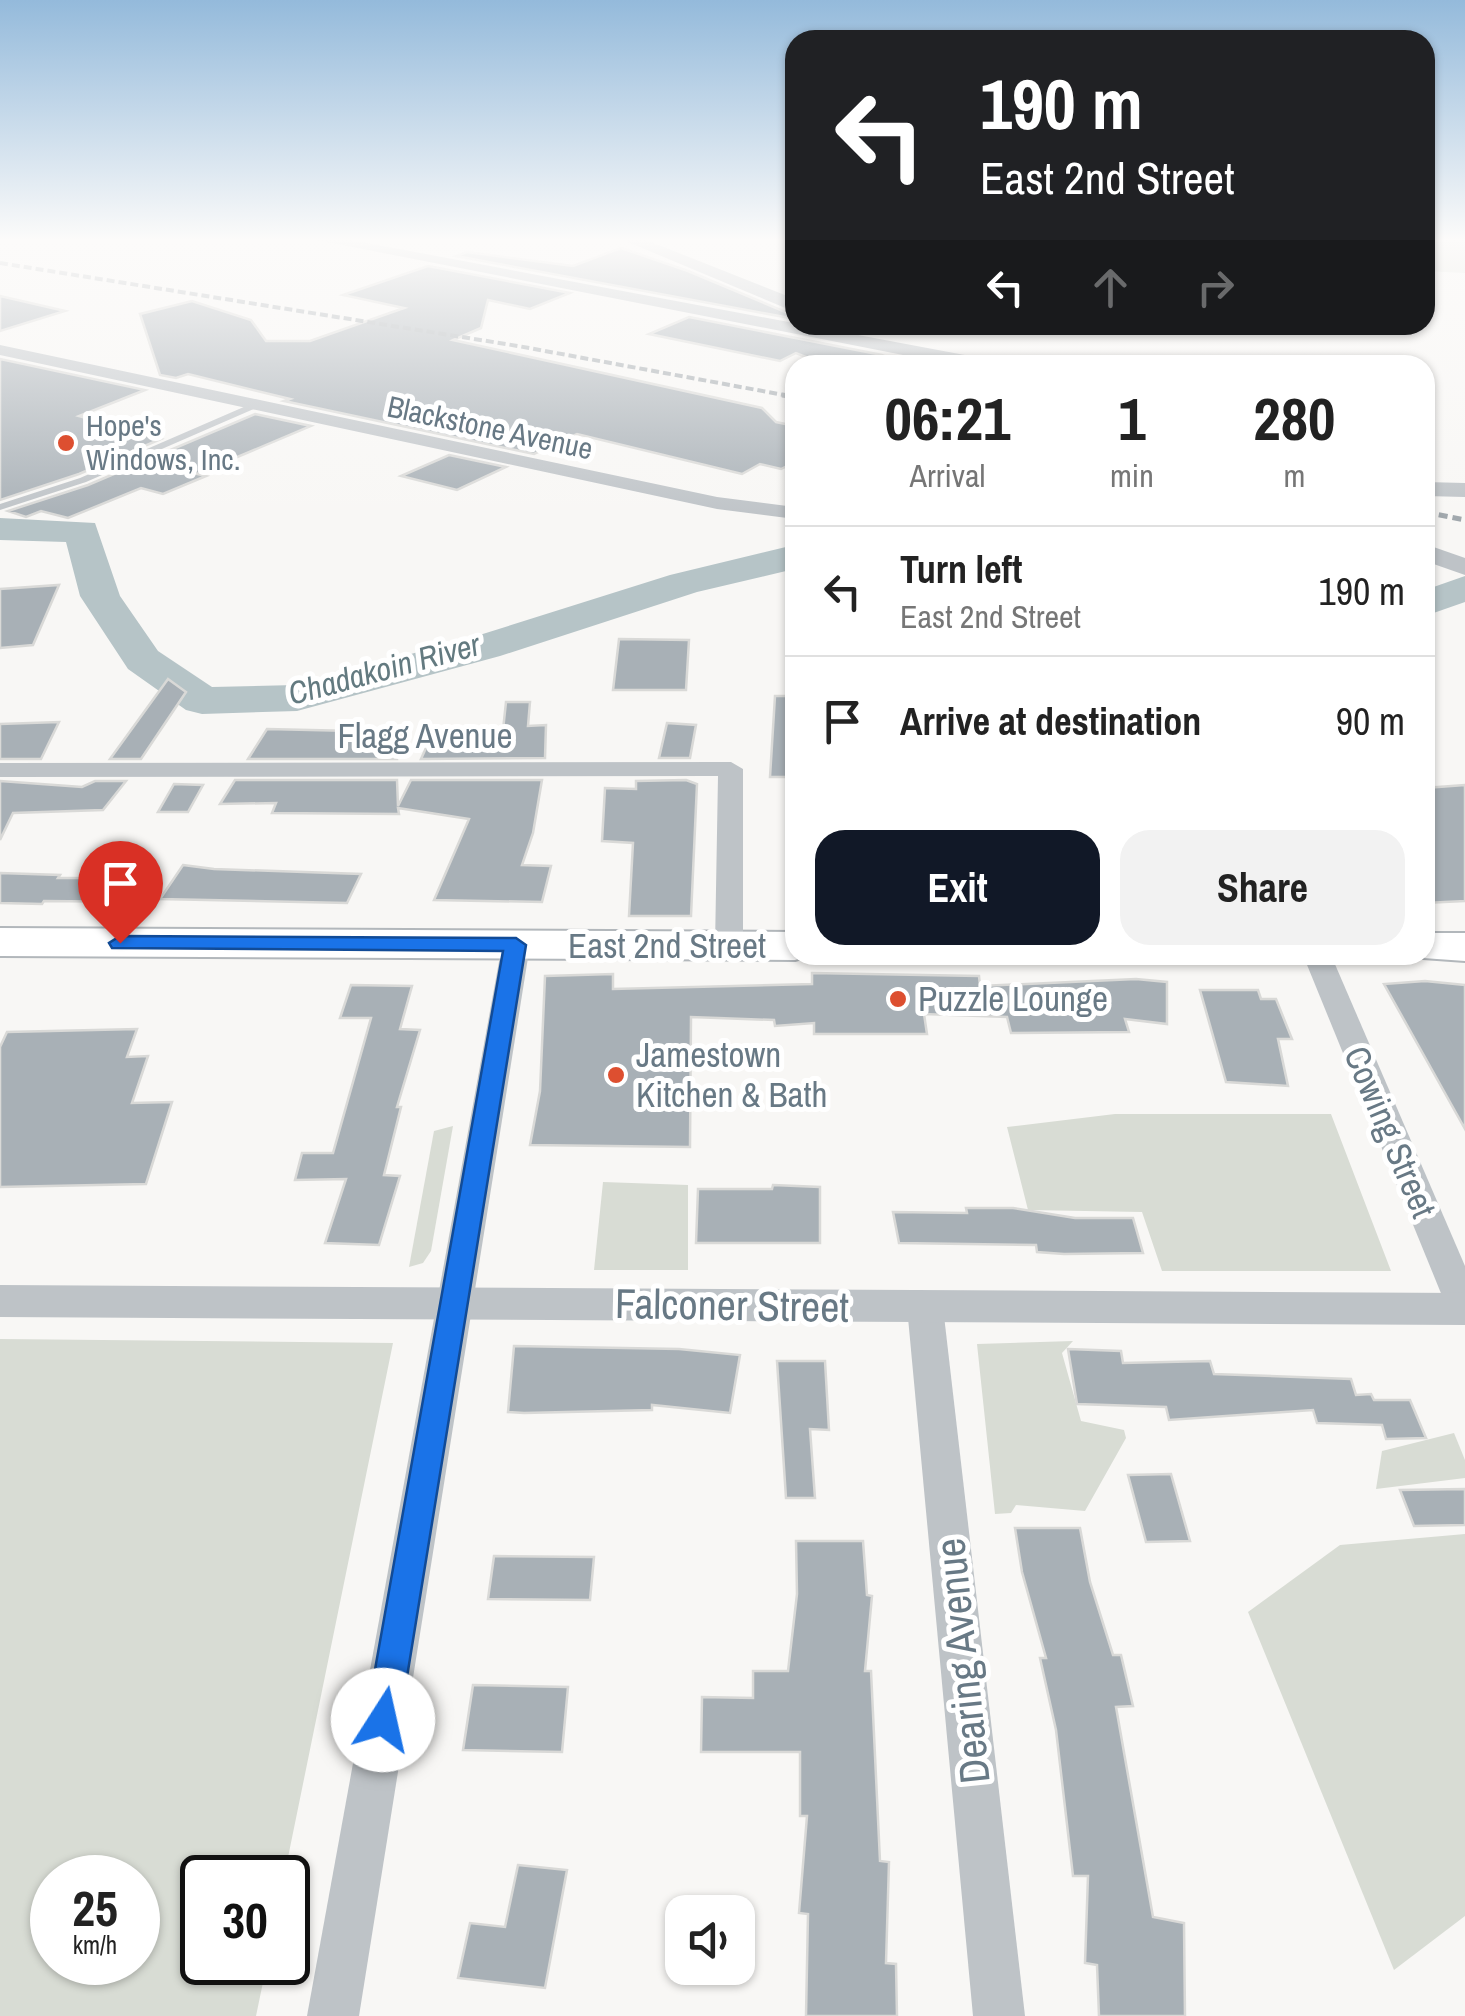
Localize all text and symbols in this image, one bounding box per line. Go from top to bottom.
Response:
text: 190 m [980,57,1143,151]
icon: left [815,70,945,200]
text: East 2nd Street [980,147,1234,208]
icon: left [978,260,1033,315]
icon: ahead [1083,260,1138,315]
icon: right [1188,260,1243,315]
text: 06:21 [885,378,1010,459]
text: 1 [1118,378,1146,459]
text: 280 [1253,378,1335,459]
street label: Blackstone Avenue [384,386,597,468]
place label: Hope's Windows, Inc. [86,405,241,479]
marker: Hope's Windows, Inc. [55,432,77,454]
text: Arrival [910,454,985,497]
text: min [1110,454,1154,497]
text: m [1283,454,1305,497]
text: Turn left [900,544,1022,595]
icon: left [815,564,870,619]
text: 190 m [1318,566,1405,617]
text: East 2nd Street [900,595,1081,638]
water label: Chadakoin River [283,622,486,715]
icon: arrive [815,694,870,749]
text: Arrive at destination [900,696,1201,747]
text: 90 m [1336,696,1405,747]
street label: Flagg Avenue [337,712,513,759]
button: Exit [815,830,1100,945]
button: Share [1120,830,1405,945]
pin [78,841,163,944]
icon: arrive [93,856,148,911]
street label: East 2nd Street [568,922,766,969]
place label: Puzzle Lounge [918,975,1108,1022]
marker: Puzzle Lounge [887,988,909,1010]
place label: Jamestown Kitchen & Bath [636,1031,828,1118]
street label: Cowing Street [1333,1039,1448,1225]
marker: Jamestown Kitchen & Bath [605,1064,627,1086]
street label: Falconer Street [615,1275,849,1335]
street label: Dearing Avenue [921,1536,1003,1786]
position arrow [331,1668,435,1772]
speed limit sign: 30 [180,1855,310,1985]
text: 25 [72,1874,118,1942]
map controls [665,1895,755,1985]
button: sound [665,1895,755,1985]
text: km/h [73,1928,117,1962]

